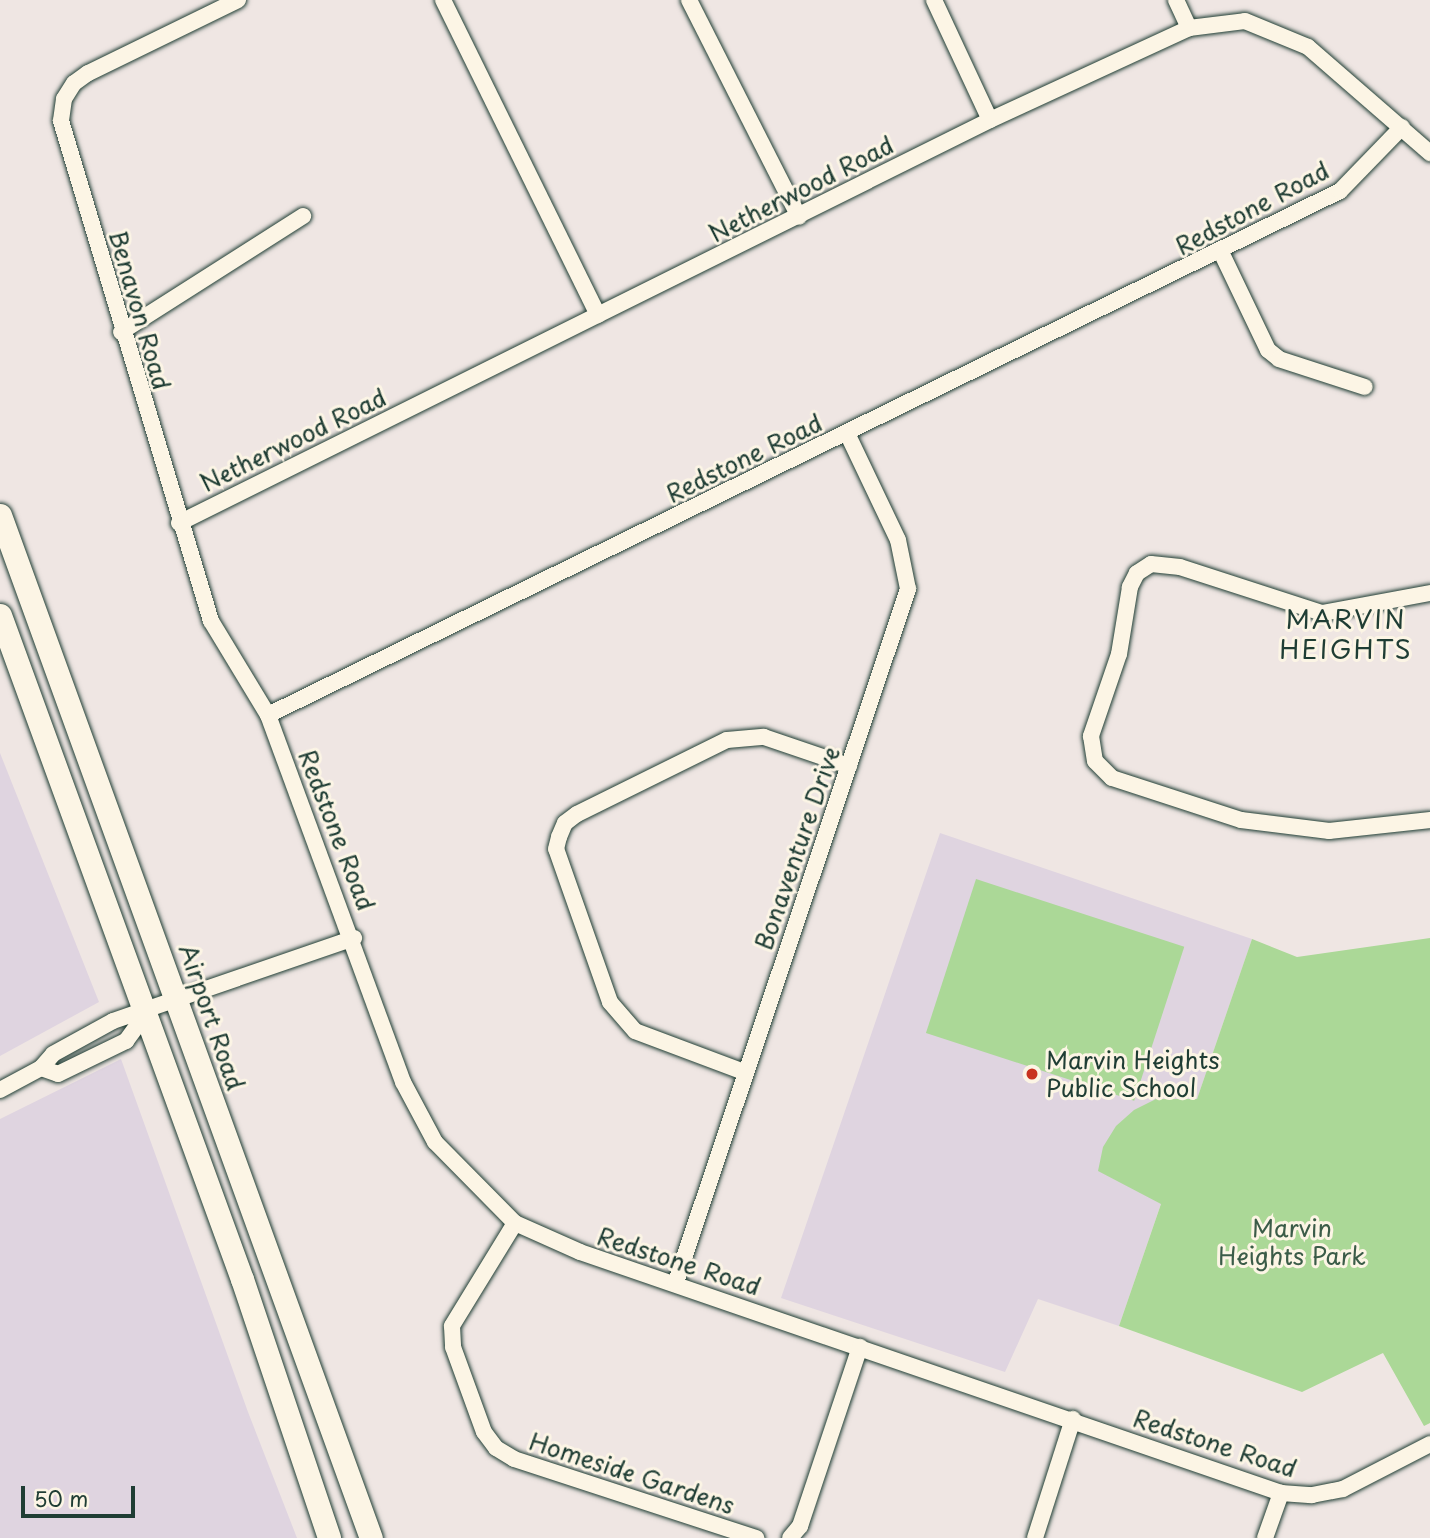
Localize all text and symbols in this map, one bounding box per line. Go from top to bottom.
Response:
street label: Netherwood Road [703,130,899,248]
street label: Redstone Road [1170,155,1334,261]
street label: Benavon Road [104,227,176,393]
street label: Netherwood Road [195,382,391,498]
street label: Redstone Road [661,408,827,508]
district label: MARVIN HEIGHTS [1281,603,1411,664]
street label: Bonaventure Drive [748,741,846,955]
street label: Redstone Road [293,745,381,915]
street label: Airport Road [174,940,250,1094]
place label: Marvin Heights Public School [1046,1046,1220,1102]
marker: Marvin Heights Public School [1024,1066,1040,1082]
park label: Marvin Heights Park [1218,1214,1366,1270]
street label: Redstone Road [594,1221,764,1301]
street label: Redstone Road [1130,1403,1300,1483]
street label: Homeside Gardens [526,1426,738,1520]
scale bar [24,1472,138,1516]
text: 50 m [34,1482,88,1514]

